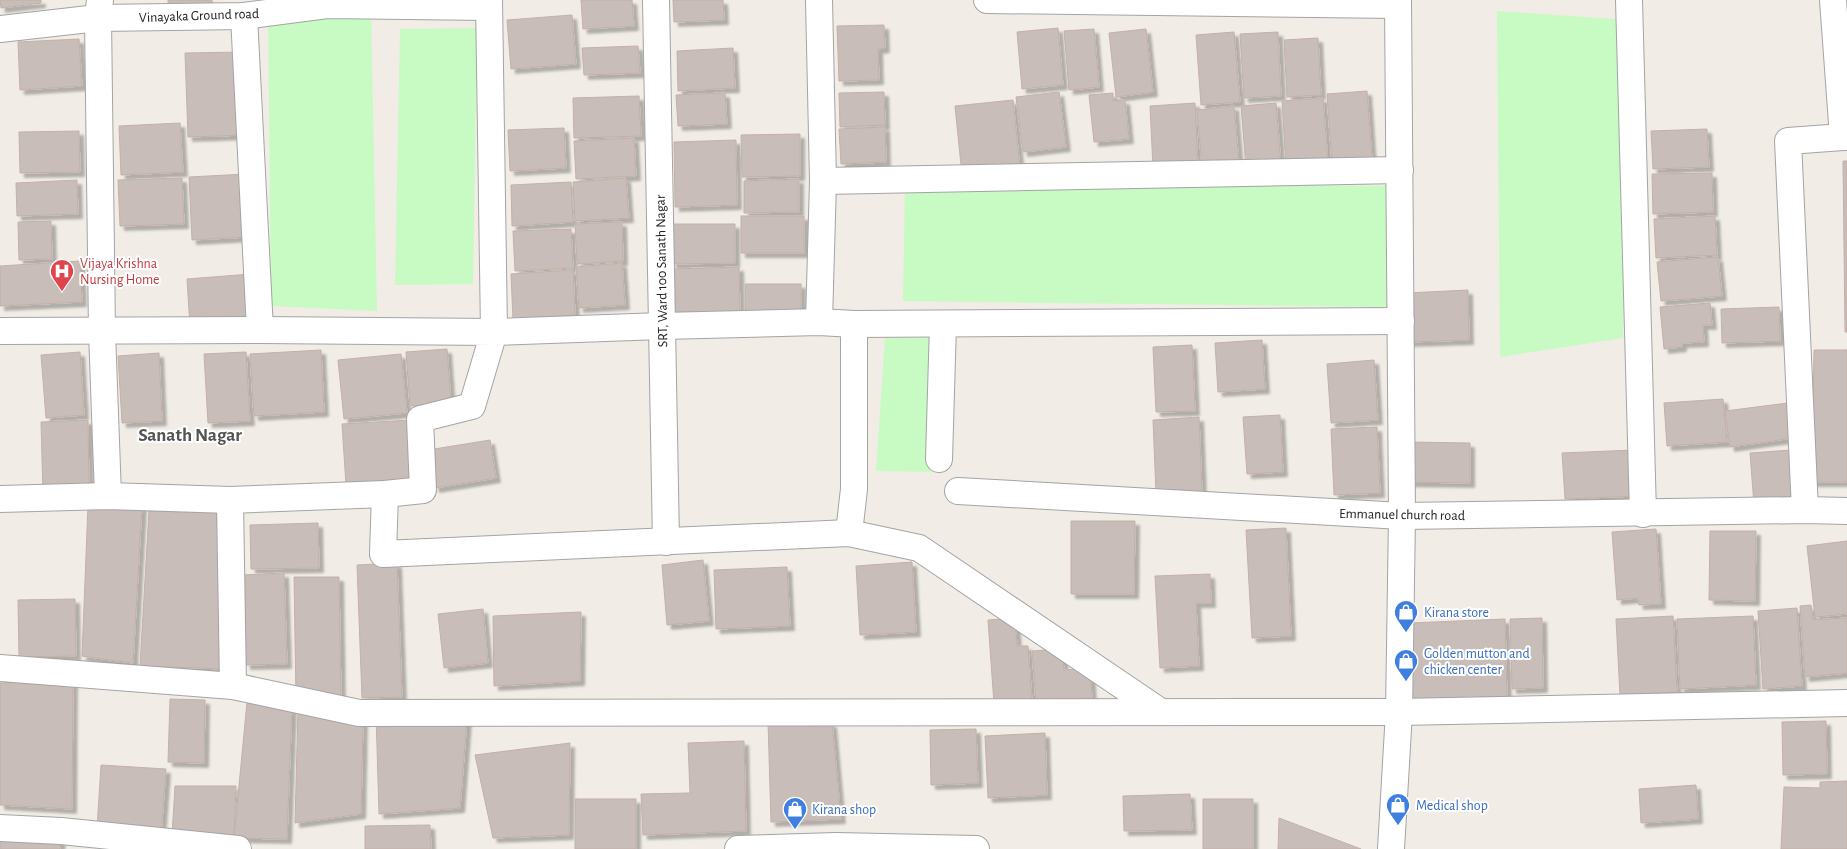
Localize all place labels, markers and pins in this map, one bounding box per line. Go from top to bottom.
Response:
place label: Vijaya Krishna Nursing Home [80,257,160,287]
hospital icon: Vijaya Krishna Nursing Home [49,258,75,292]
shop icon: Kirana store [1393,599,1419,633]
place label: Kirana store [1424,606,1489,620]
place label: Golden mutton and chicken center [1424,647,1530,677]
shop icon: Golden mutton and chicken center [1393,648,1419,682]
shop icon: Medical shop [1385,792,1411,826]
shop icon: Kirana shop [782,796,808,830]
place label: Medical shop [1416,799,1488,813]
place label: Kirana shop [812,803,876,817]

